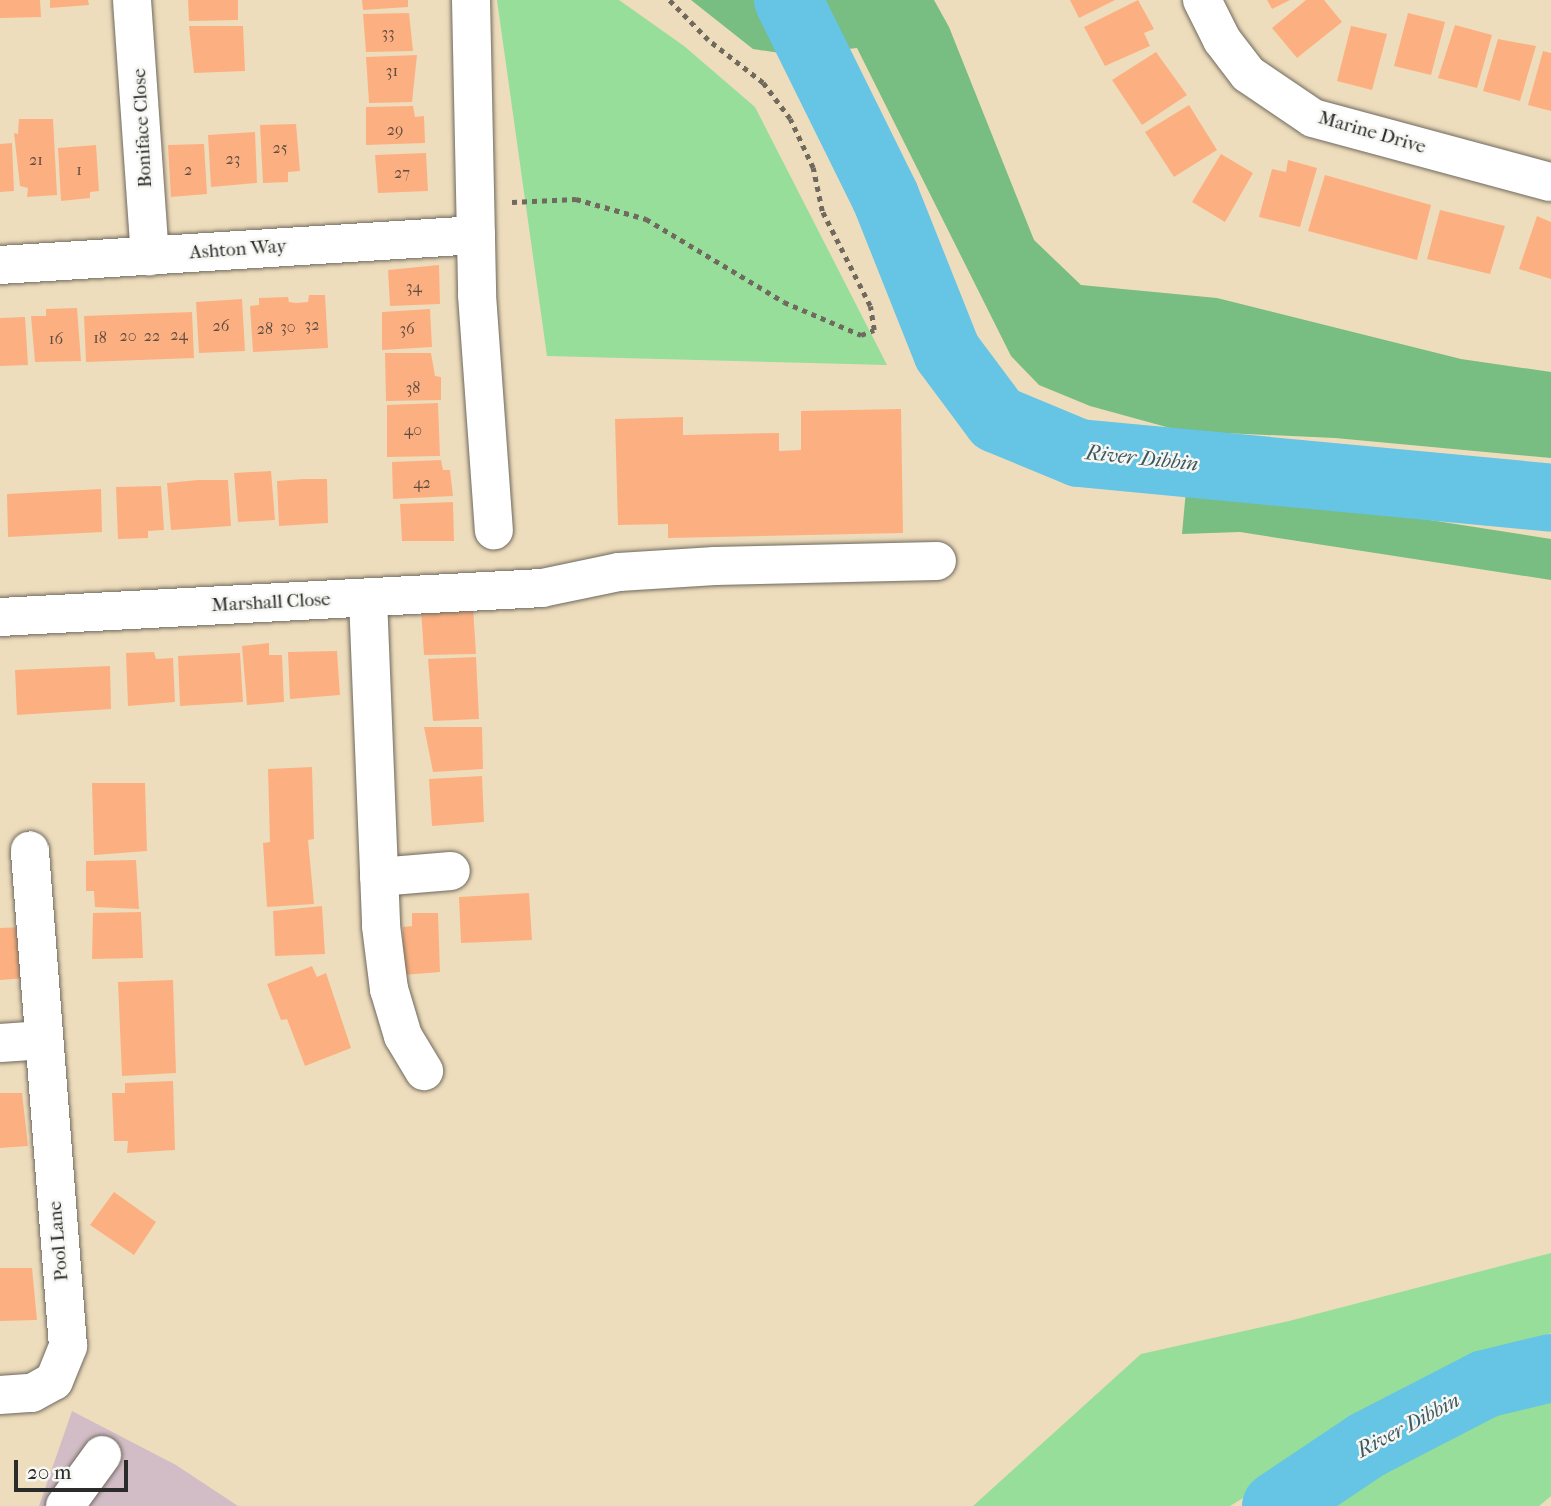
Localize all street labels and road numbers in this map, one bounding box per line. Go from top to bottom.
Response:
street label: Boniface Close [128,68,158,188]
street label: Marine Drive [1316,107,1428,159]
street label: Ashton Way [189,235,287,265]
street label: Marshall Close [211,588,331,618]
street label: Pool Lane [44,1200,74,1282]

